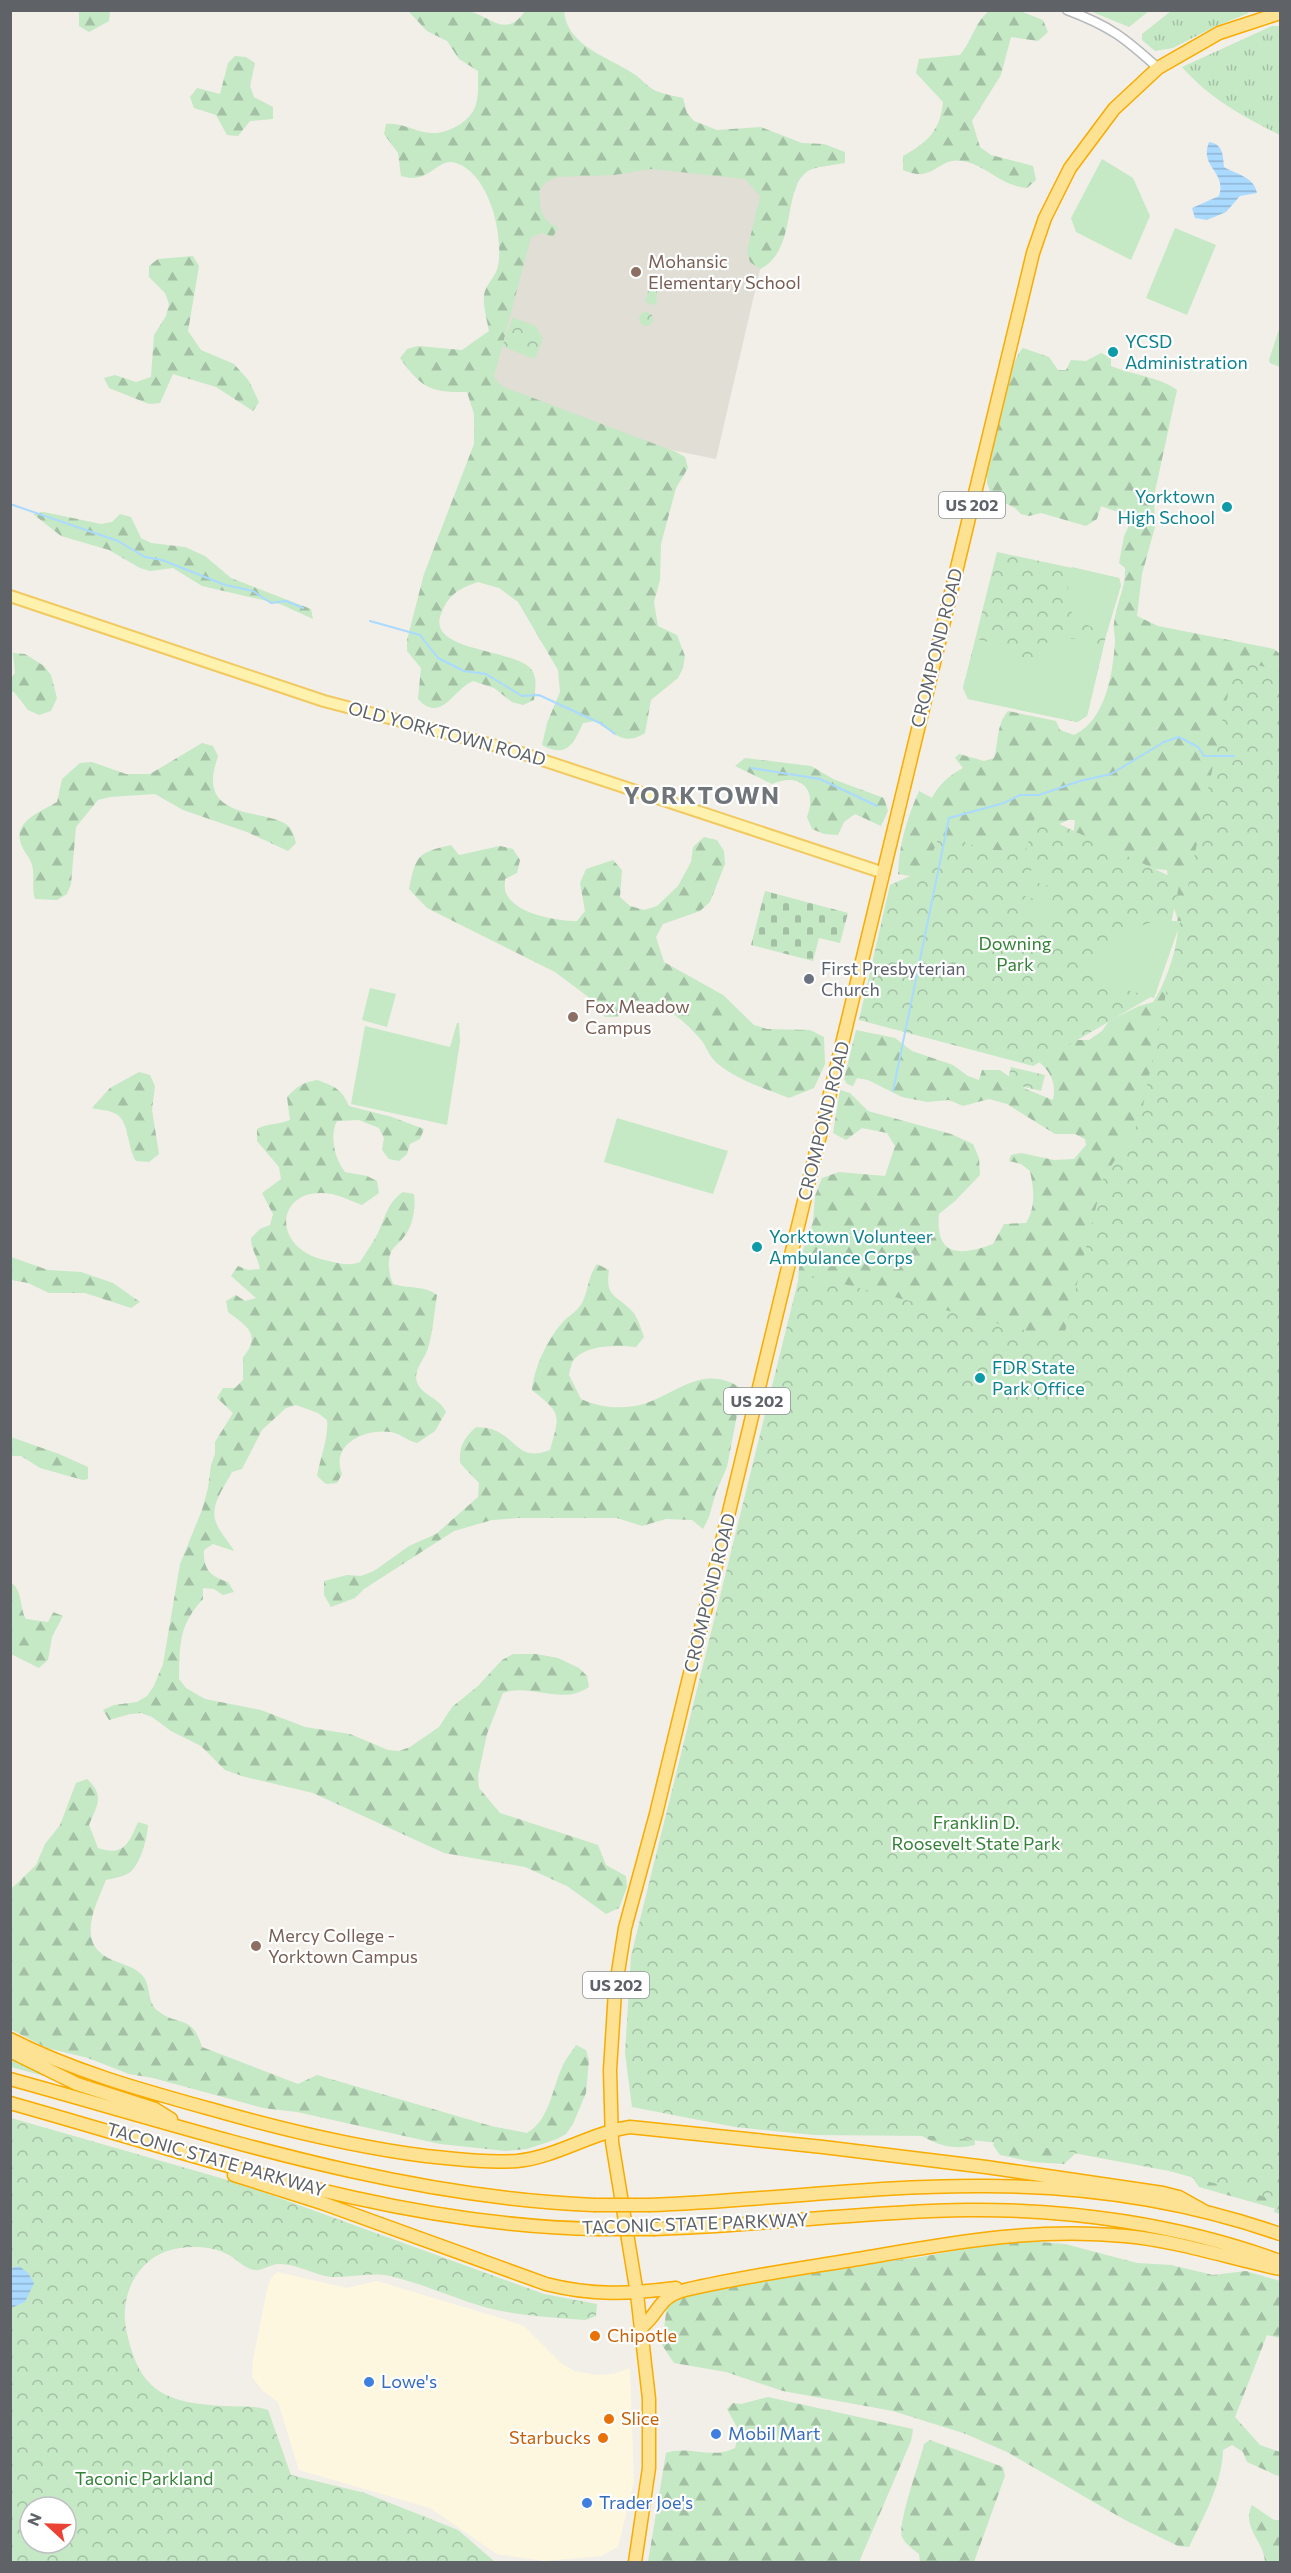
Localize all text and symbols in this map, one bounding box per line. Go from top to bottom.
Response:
place label: Mohansic Elementary School [648,250,801,293]
marker: Mohansic Elementary School [629,265,643,279]
place label: YCSD Administration [1125,330,1248,373]
marker: YCSD Administration [1106,345,1120,359]
place label: Yorktown High School [1118,485,1215,528]
road number: US 202 [939,492,1005,518]
marker: Yorktown High School [1220,500,1234,514]
street label: CROMPOND ROAD [906,566,966,730]
street label: OLD YORKTOWN ROAD [346,696,549,770]
district label: YORKTOWN [623,780,781,809]
park label: Downing Park [978,932,1052,975]
place label: First Presbyterian Church [821,957,966,1000]
marker: First Presbyterian Church [802,972,816,986]
place label: Fox Meadow Campus [585,995,690,1038]
marker: Fox Meadow Campus [566,1010,580,1024]
street label: CROMPOND ROAD [793,1039,853,1203]
place label: Yorktown Volunteer Ambulance Corps [769,1225,933,1268]
marker: Yorktown Volunteer Ambulance Corps [750,1240,764,1254]
place label: FDR State Park Office [992,1356,1085,1399]
marker: FDR State Park Office [973,1371,987,1385]
road number: US 202 [724,1388,790,1414]
street label: CROMPOND ROAD [679,1511,739,1675]
park label: Franklin D. Roosevelt State Park [891,1811,1061,1854]
place label: Mercy College - Yorktown Campus [268,1924,418,1967]
marker: Mercy College - Yorktown Campus [249,1939,263,1953]
road number: US 202 [583,1972,649,1998]
street label: TACONIC STATE PARKWAY [104,2117,328,2201]
street label: TACONIC STATE PARKWAY [581,2208,809,2238]
place label: Chipotle [607,2324,677,2346]
marker: Chipotle [588,2329,602,2343]
place label: Lowe's [381,2370,437,2392]
marker: Lowe's [362,2375,376,2389]
place label: Slice [621,2407,659,2429]
marker: Slice [602,2412,616,2426]
place label: Mobil Mart [728,2422,820,2444]
place label: Starbucks [509,2426,591,2448]
marker: Mobil Mart [709,2427,723,2441]
marker: Starbucks [596,2431,610,2445]
park label: Taconic Parkland [75,2467,213,2489]
place label: Trader Joe's [599,2491,693,2513]
north arrow [18,2495,78,2555]
marker: Trader Joe's [580,2496,594,2510]
text: N [23,2510,45,2528]

